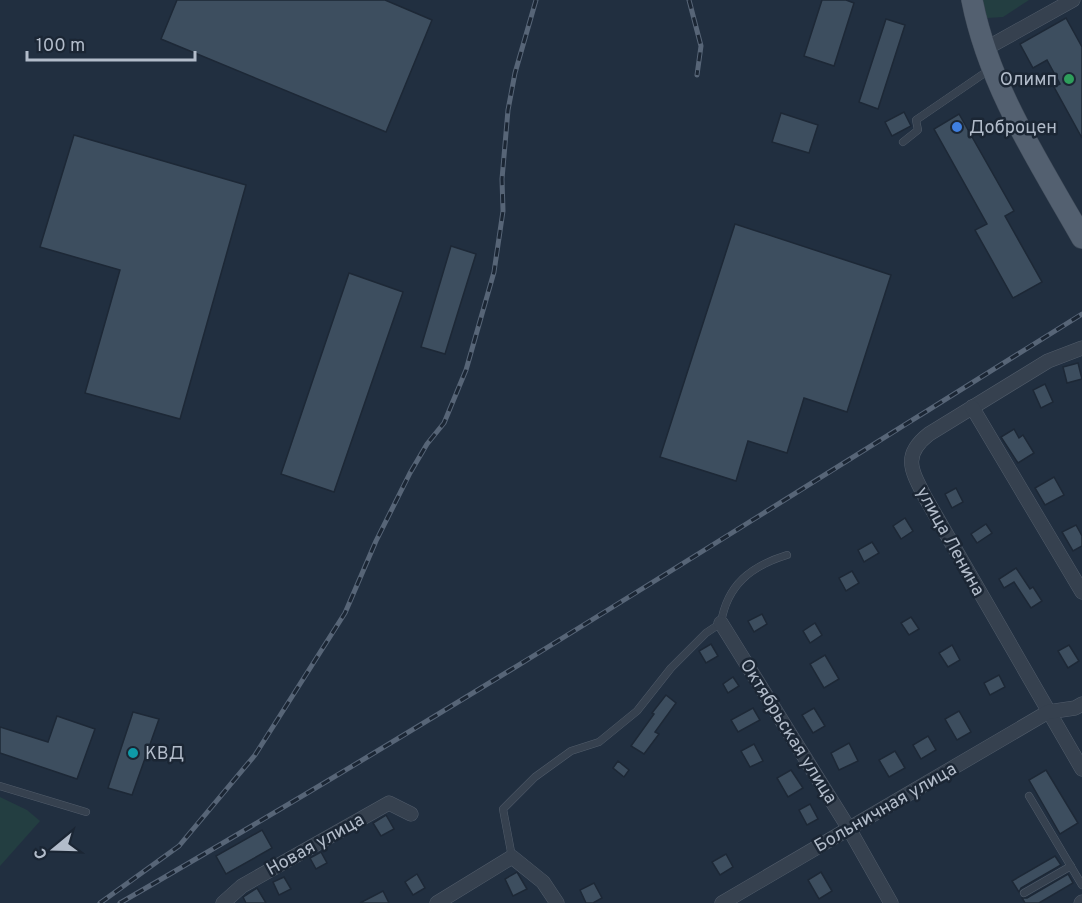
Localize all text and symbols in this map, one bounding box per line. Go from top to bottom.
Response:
scale bar [27,24,195,62]
text: 100 m [36,35,85,58]
place label: Олимп [1000,69,1057,92]
marker: Олимп [1062,72,1076,86]
place label: Доброцен [969,117,1057,140]
marker: Доброцен [950,120,964,134]
street label: улица Ленина [910,483,989,600]
street label: Октябрьская улица [734,655,842,809]
place label: КВД [145,743,184,766]
marker: КВД [126,746,140,760]
street label: Больничная улица [810,758,961,858]
street label: Новая улица [263,809,369,882]
north arrow [24,819,84,879]
text: С [31,845,53,861]

